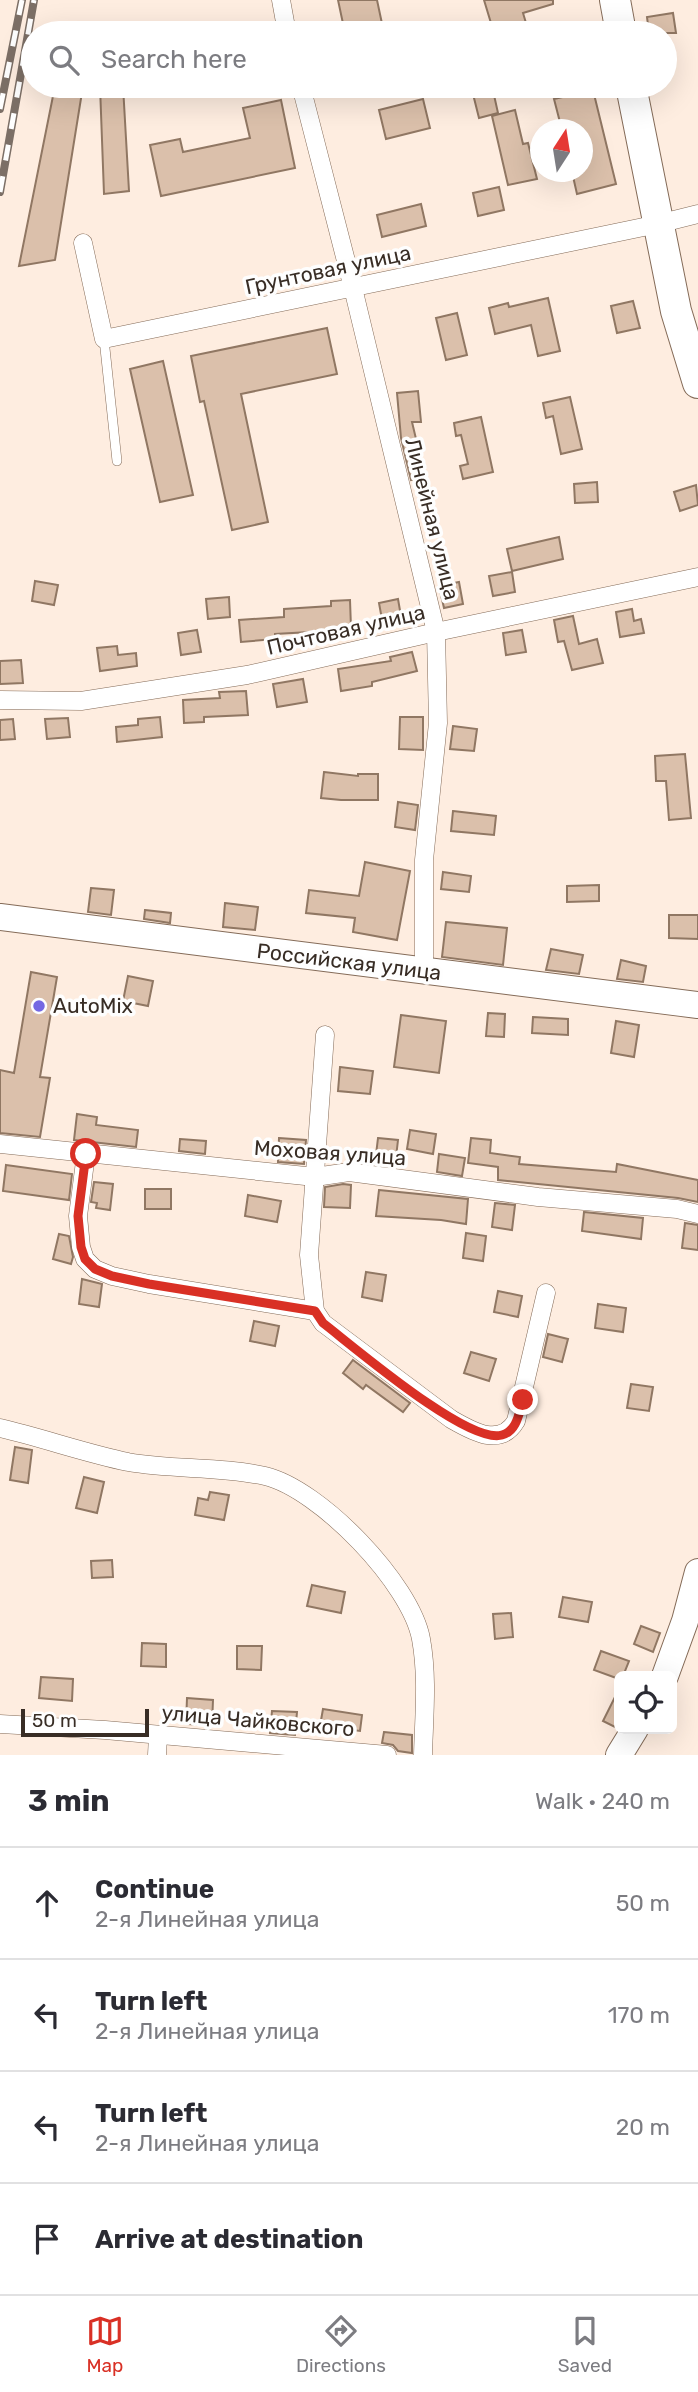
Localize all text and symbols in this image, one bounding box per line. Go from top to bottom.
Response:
search box [21,21,677,98]
icon: search [45,41,83,79]
text: Search here [101,44,247,75]
north arrow [530,119,593,182]
street label: Грунтовая улица [243,240,413,299]
street label: Линейная улица [400,435,465,603]
street label: Почтовая улица [264,599,428,660]
street label: Российская улица [255,938,443,985]
place label: AutoMix [53,993,133,1018]
marker: AutoMix [31,998,47,1014]
street label: Моховая улица [253,1135,407,1170]
route start [70,1138,101,1169]
route end [507,1384,538,1415]
map controls [614,1671,677,1734]
button: locate [614,1671,677,1734]
street label: улица Чайковского [161,1700,356,1741]
scale bar [21,1706,149,1738]
text: 50 m [32,1709,77,1732]
text: 3 min [28,1783,110,1819]
text: Walk · 240 m [535,1787,670,1815]
text: Continue [95,1874,214,1905]
icon: ahead [28,1884,66,1922]
text: 50 m [616,1889,670,1917]
text: 2-я Линейная улица [95,1905,319,1933]
text: Turn left [95,1986,207,2017]
icon: left [28,1996,66,2034]
text: 170 m [608,2001,670,2029]
text: 2-я Линейная улица [95,2017,319,2045]
text: Turn left [95,2098,207,2129]
icon: left [28,2108,66,2146]
text: 20 m [616,2113,670,2141]
text: 2-я Линейная улица [95,2129,319,2157]
icon: arrive [28,2220,66,2258]
text: Arrive at destination [95,2224,363,2255]
tab: Map [86,2312,124,2377]
tab: Directions [296,2312,386,2377]
tab: Saved [558,2312,612,2377]

